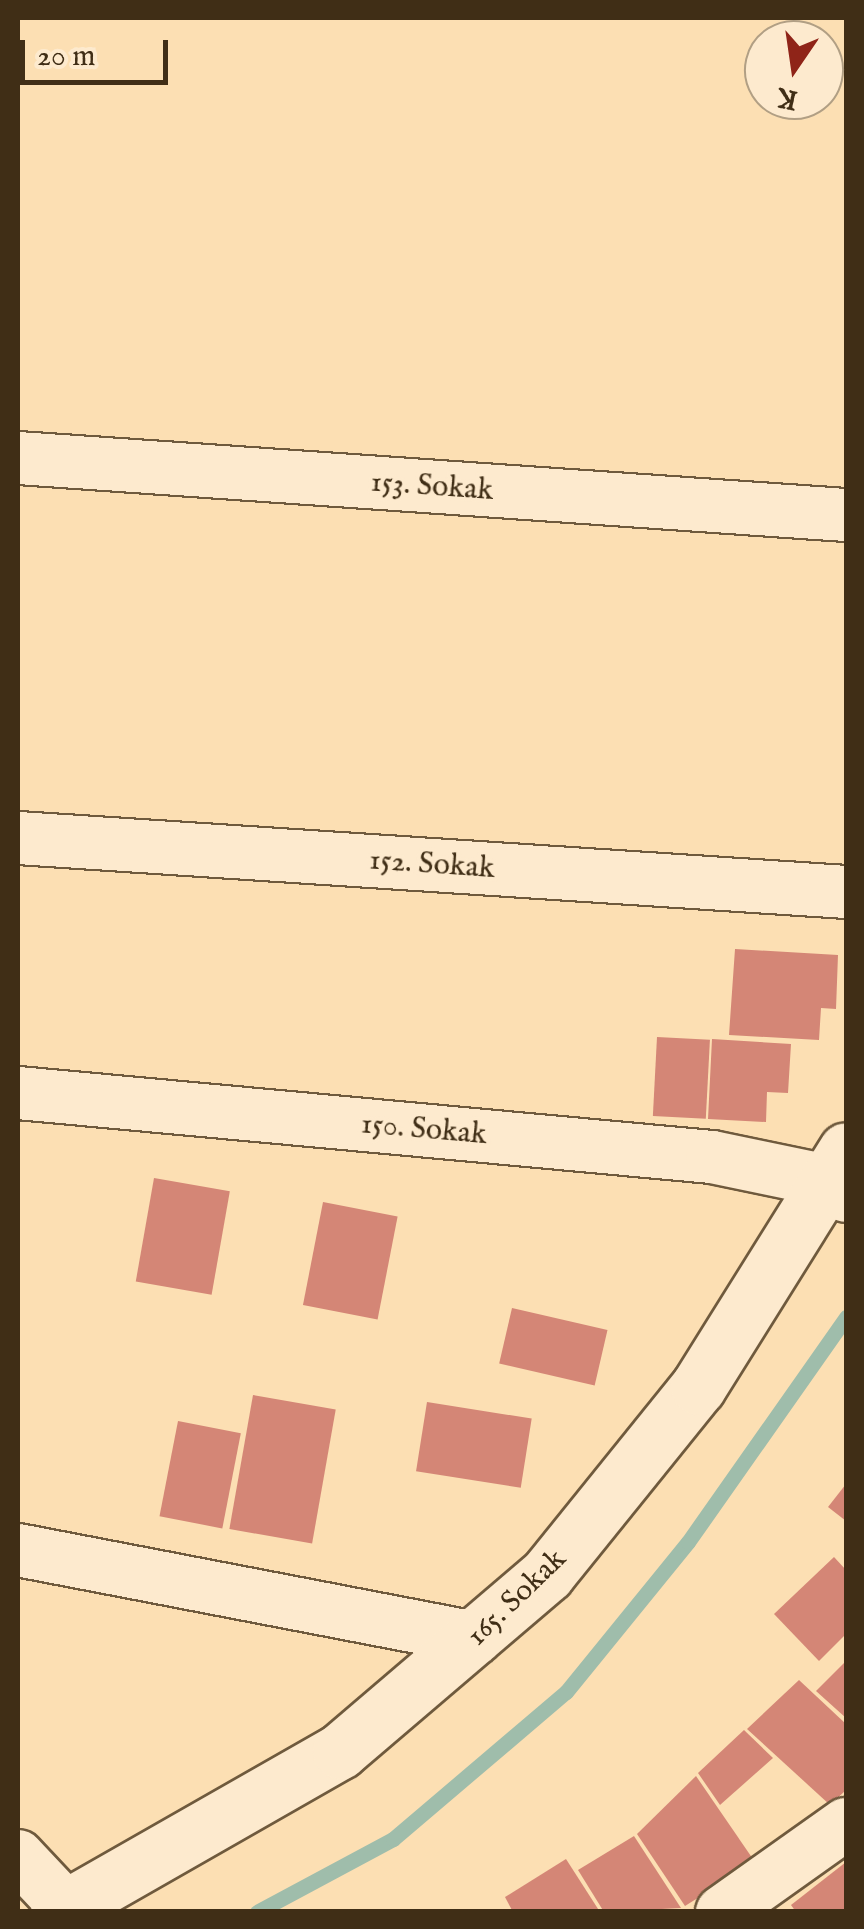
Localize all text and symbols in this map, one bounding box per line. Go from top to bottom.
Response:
scale bar [25,20,172,82]
north arrow [744,20,844,120]
text: 20 m [37,38,96,76]
text: K [774,78,801,117]
street label: 153. Sokak [370,465,494,509]
street label: 152. Sokak [368,843,496,887]
street label: 150. Sokak [360,1107,488,1153]
street label: 165. Sokak [460,1542,574,1654]

